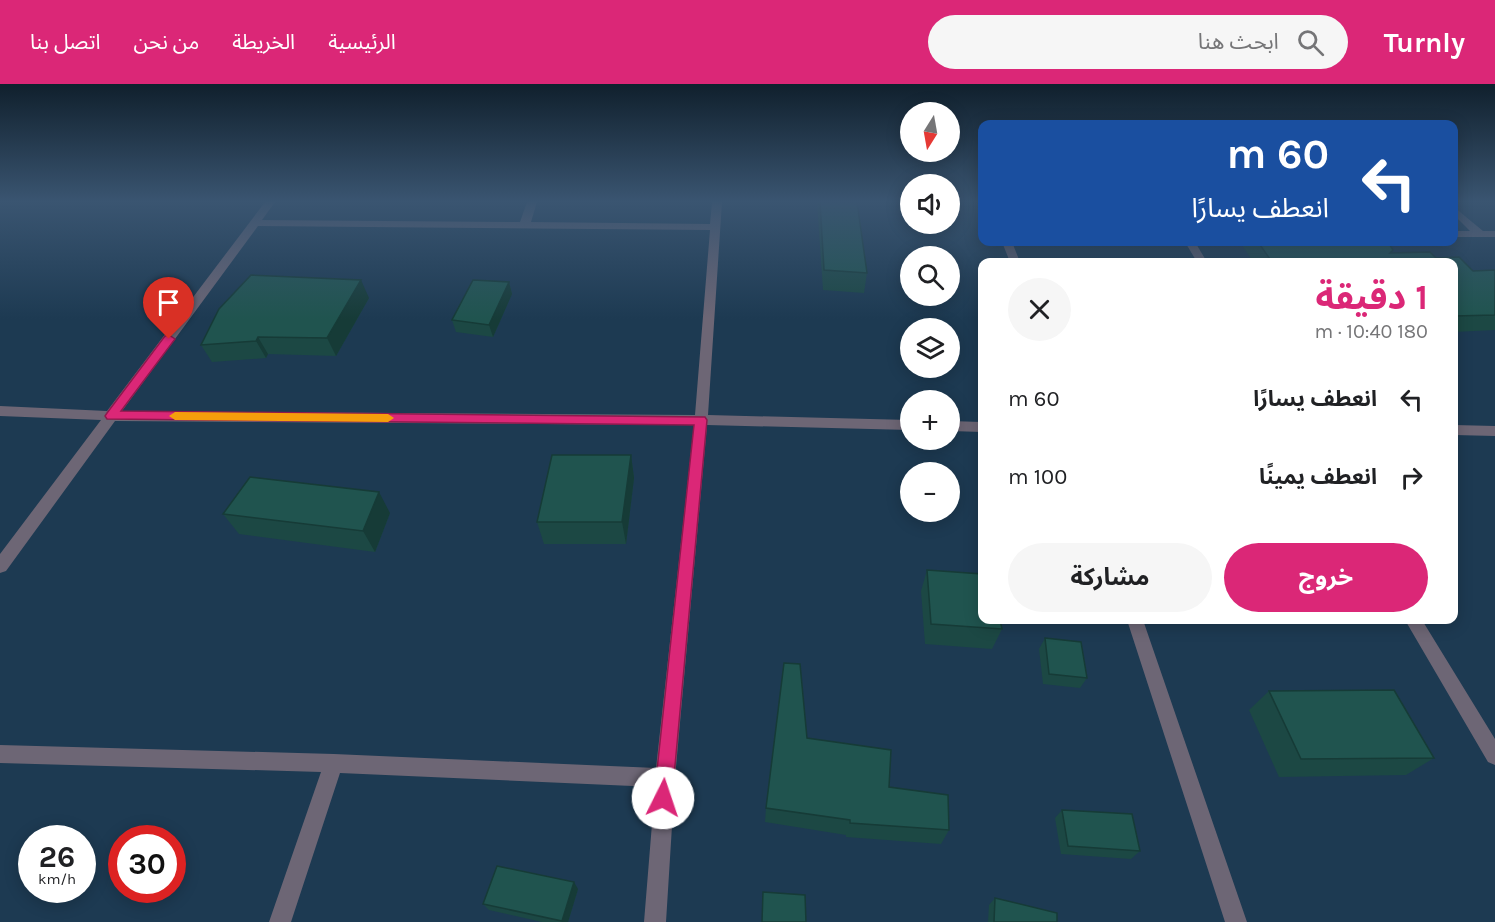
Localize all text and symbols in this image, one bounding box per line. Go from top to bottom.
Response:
search box [928,15,1348,69]
icon: search [1294,26,1327,59]
text: Turnly [1384,26,1465,59]
text: ابحث هنا [1198,29,1279,55]
text: اتصل بنا [30,30,101,54]
text: من نحن [134,30,199,54]
text: الخريطة [232,30,295,54]
text: الرئيسية [328,30,396,54]
north arrow [900,102,960,162]
map controls [900,102,960,522]
text: 60 m [1226,129,1329,179]
icon: left [1350,144,1428,222]
button: sound [900,174,960,234]
text: انعطف يسارًا [1191,192,1329,224]
button: search [900,246,960,306]
text: 1 دقيقة [1315,276,1428,318]
pin [143,277,194,339]
button: close [1008,278,1071,341]
icon: arrive [152,286,185,319]
button: layers [900,318,960,378]
text: 180 m · 10:40 [1315,320,1428,343]
icon: left [1395,383,1428,416]
text: 60 m [1008,386,1059,412]
text: انعطف يسارًا [1253,386,1377,412]
button: + [900,390,960,450]
icon: right [1395,461,1428,494]
button: − [900,462,960,522]
text: 100 m [1008,464,1067,490]
text: انعطف يمينًا [1259,464,1377,490]
button: مشاركة [1008,543,1212,612]
button: خروج [1224,543,1428,612]
position arrow [631,766,695,830]
speed limit sign: 30 [108,825,186,903]
text: 26 [39,839,75,875]
text: km/h [38,870,76,888]

